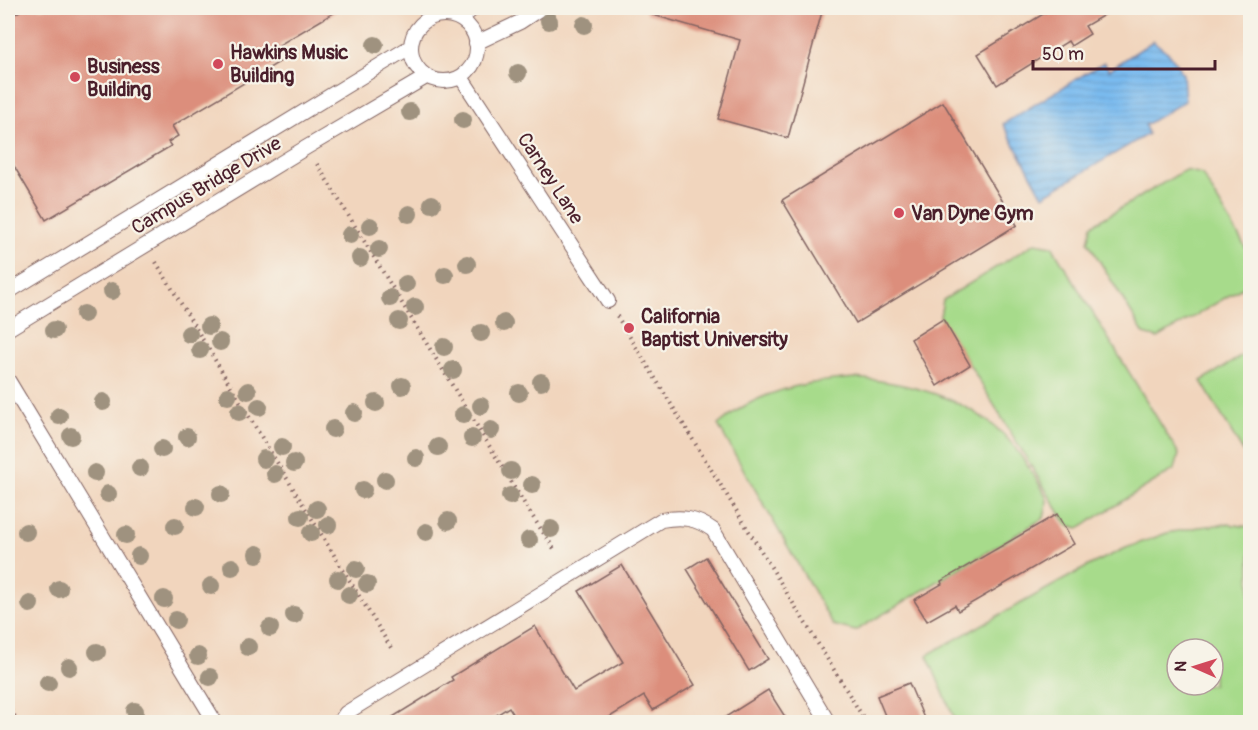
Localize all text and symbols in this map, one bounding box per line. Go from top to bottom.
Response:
scale bar [1033,33,1214,71]
place label: Hawkins Music Building [230,40,348,88]
text: 50 m [1042,43,1084,66]
place label: Business Building [87,54,160,102]
marker: Hawkins Music Building [211,57,225,71]
marker: Business Building [68,70,82,84]
street label: Carney Lane [512,128,589,229]
street label: Campus Bridge Drive [127,131,286,240]
place label: Van Dyne Gym [911,201,1034,226]
marker: Van Dyne Gym [892,206,906,220]
place label: California Baptist University [641,304,788,352]
marker: California Baptist University [622,321,636,335]
north arrow [1165,637,1225,697]
text: N [1171,660,1191,672]

